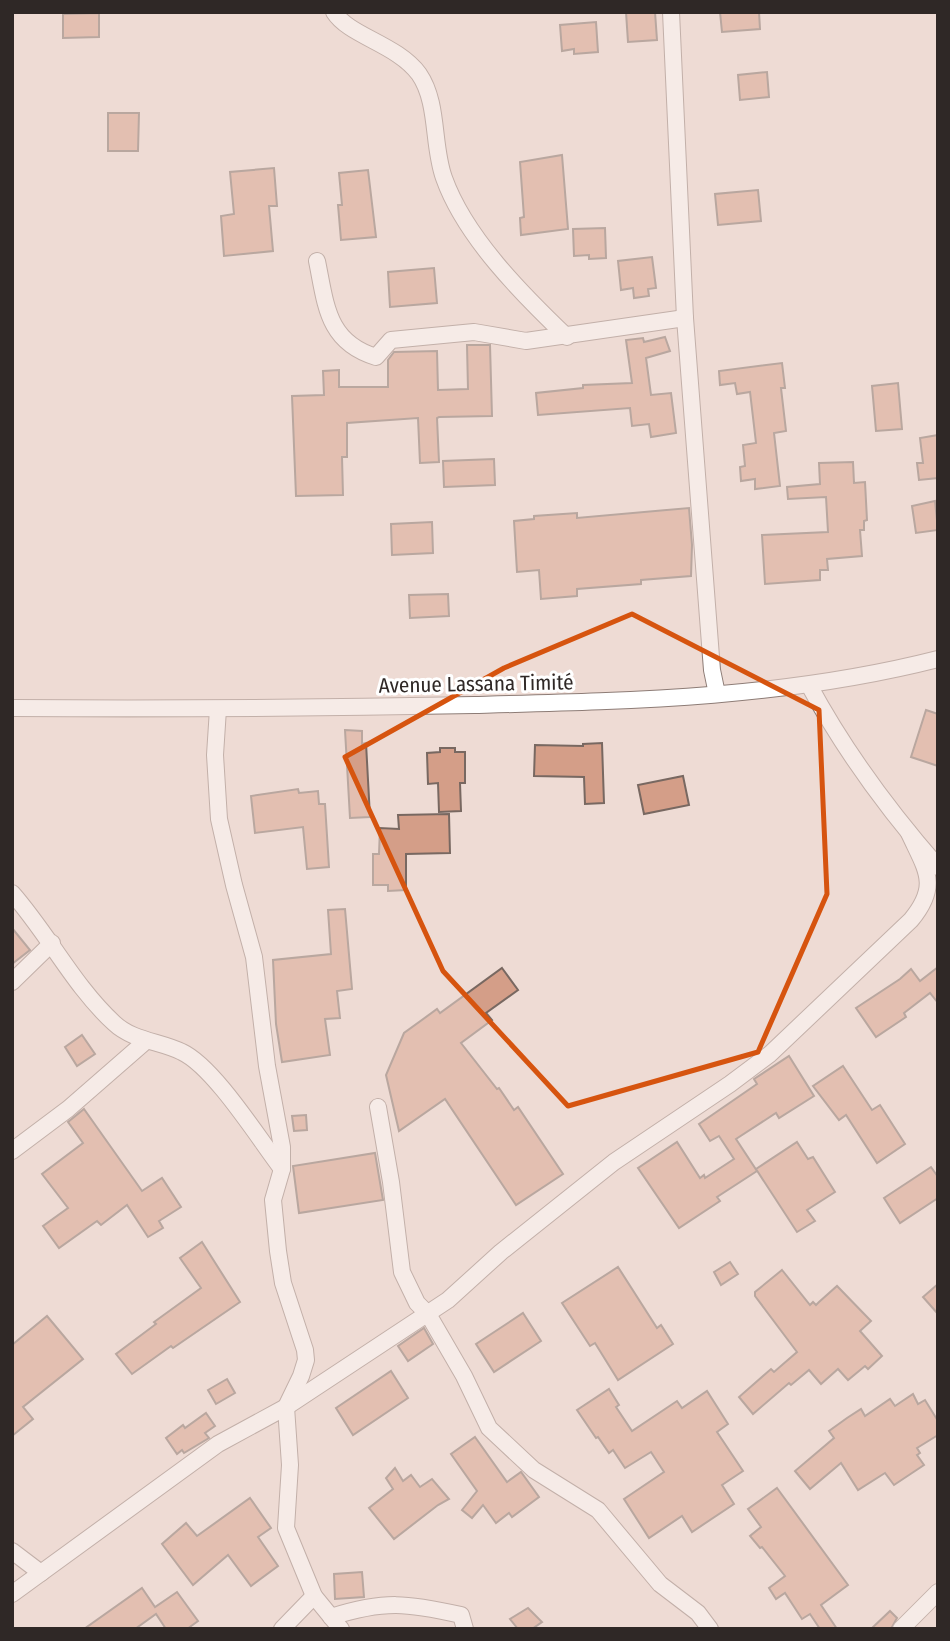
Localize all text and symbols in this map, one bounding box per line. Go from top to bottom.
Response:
street label: Avenue Lassana Timité [378,669,574,699]

